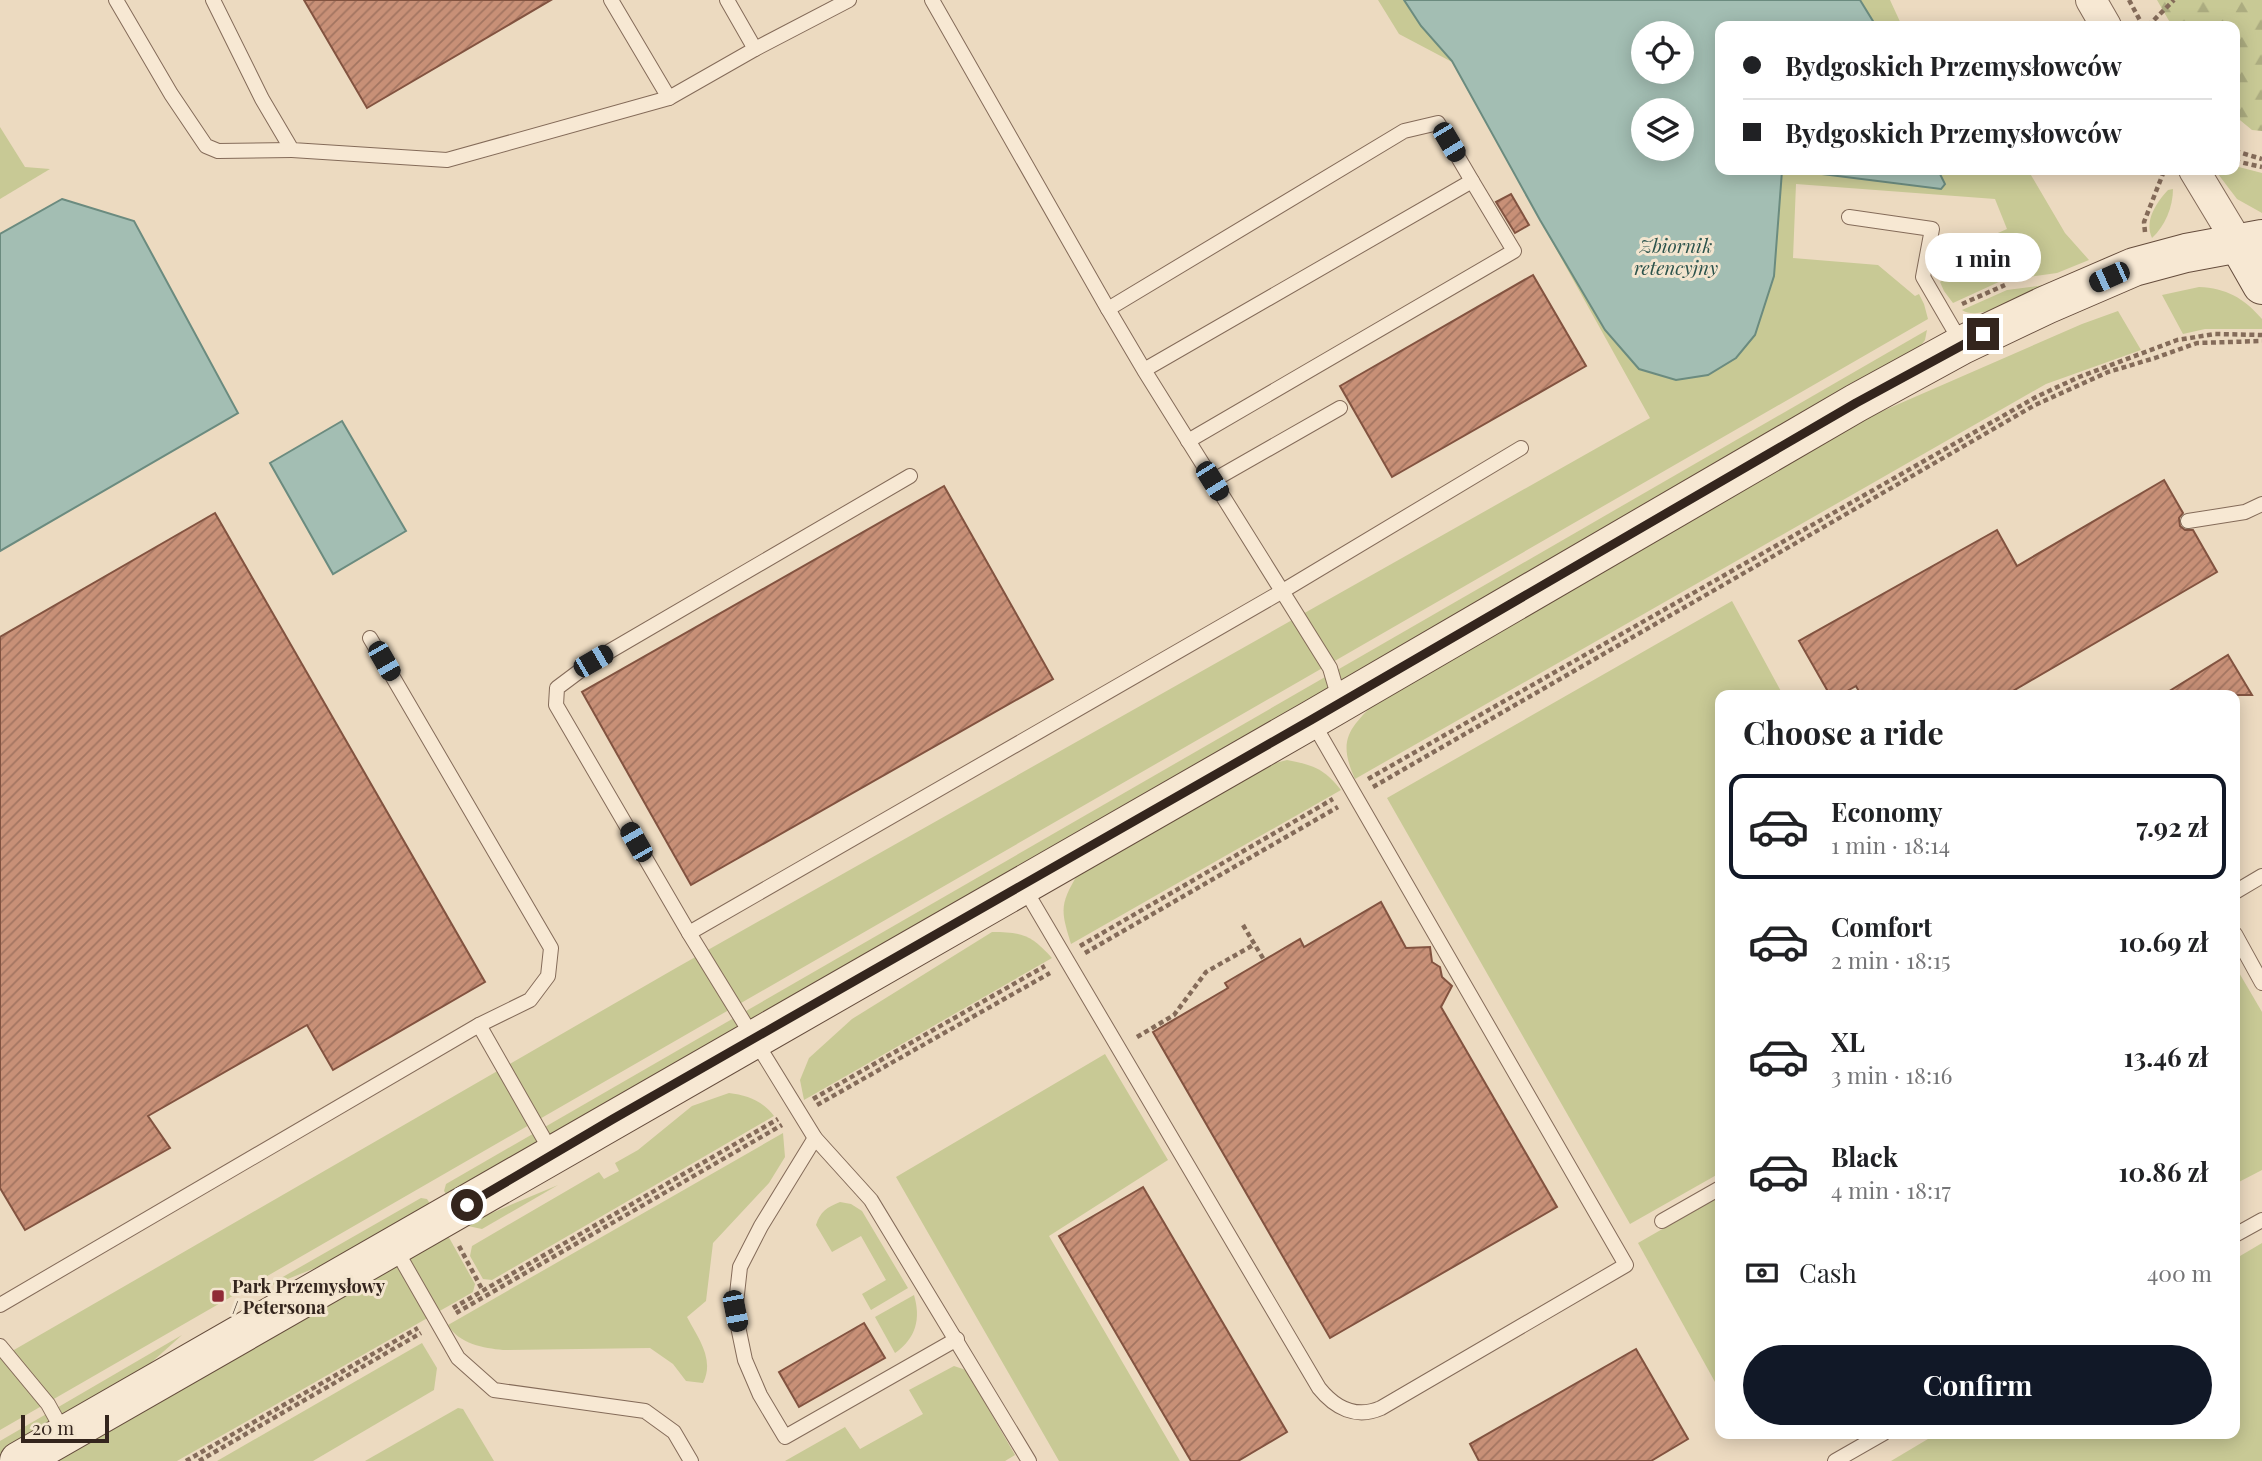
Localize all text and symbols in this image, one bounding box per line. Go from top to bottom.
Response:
map controls [1631,21,1694,161]
button: locate [1631,21,1694,84]
text: Bydgoskich Przemysłowców [1785,48,2122,83]
button: layers [1631,98,1694,161]
text: Bydgoskich Przemysłowców [1785,115,2122,150]
car [1430,119,1469,165]
water label: Zbiornik retencyjny [1634,232,1718,280]
callout: 1 min [1925,232,2041,282]
text: 1 min [1955,242,2011,273]
car [2086,259,2133,295]
route end [1967,318,1999,350]
car [1192,458,1233,504]
car [365,638,404,684]
car [570,641,617,681]
text: Choose a ride [1743,710,1944,753]
text: Economy [1831,794,1942,829]
icon: car [1747,795,1810,858]
text: 7.92 zł [2136,809,2208,844]
car [617,819,656,865]
text: 1 min · 18:14 [1831,829,1950,860]
text: Comfort [1831,909,1932,944]
icon: car [1747,910,1810,973]
text: 10.69 zł [2119,924,2208,959]
text: 2 min · 18:15 [1831,944,1951,975]
text: XL [1831,1024,1865,1059]
icon: car [1747,1025,1810,1088]
text: 13.46 zł [2124,1039,2208,1074]
text: 3 min · 18:16 [1831,1059,1953,1090]
text: Black [1831,1139,1898,1174]
icon: car [1747,1140,1810,1203]
text: 10.86 zł [2119,1154,2208,1189]
text: 4 min · 18:17 [1831,1174,1951,1205]
route start [451,1189,483,1221]
icon: cash [1743,1254,1781,1292]
text: Cash [1799,1255,1857,1290]
text: 400 m [2147,1257,2212,1288]
place label: Park Przemysłowy / Petersona [232,1274,386,1319]
marker: Park Przemysłowy / Petersona [210,1288,226,1304]
car [721,1288,750,1334]
button: Confirm [1743,1345,2212,1425]
scale bar [21,1412,108,1444]
text: 20 m [32,1414,74,1440]

